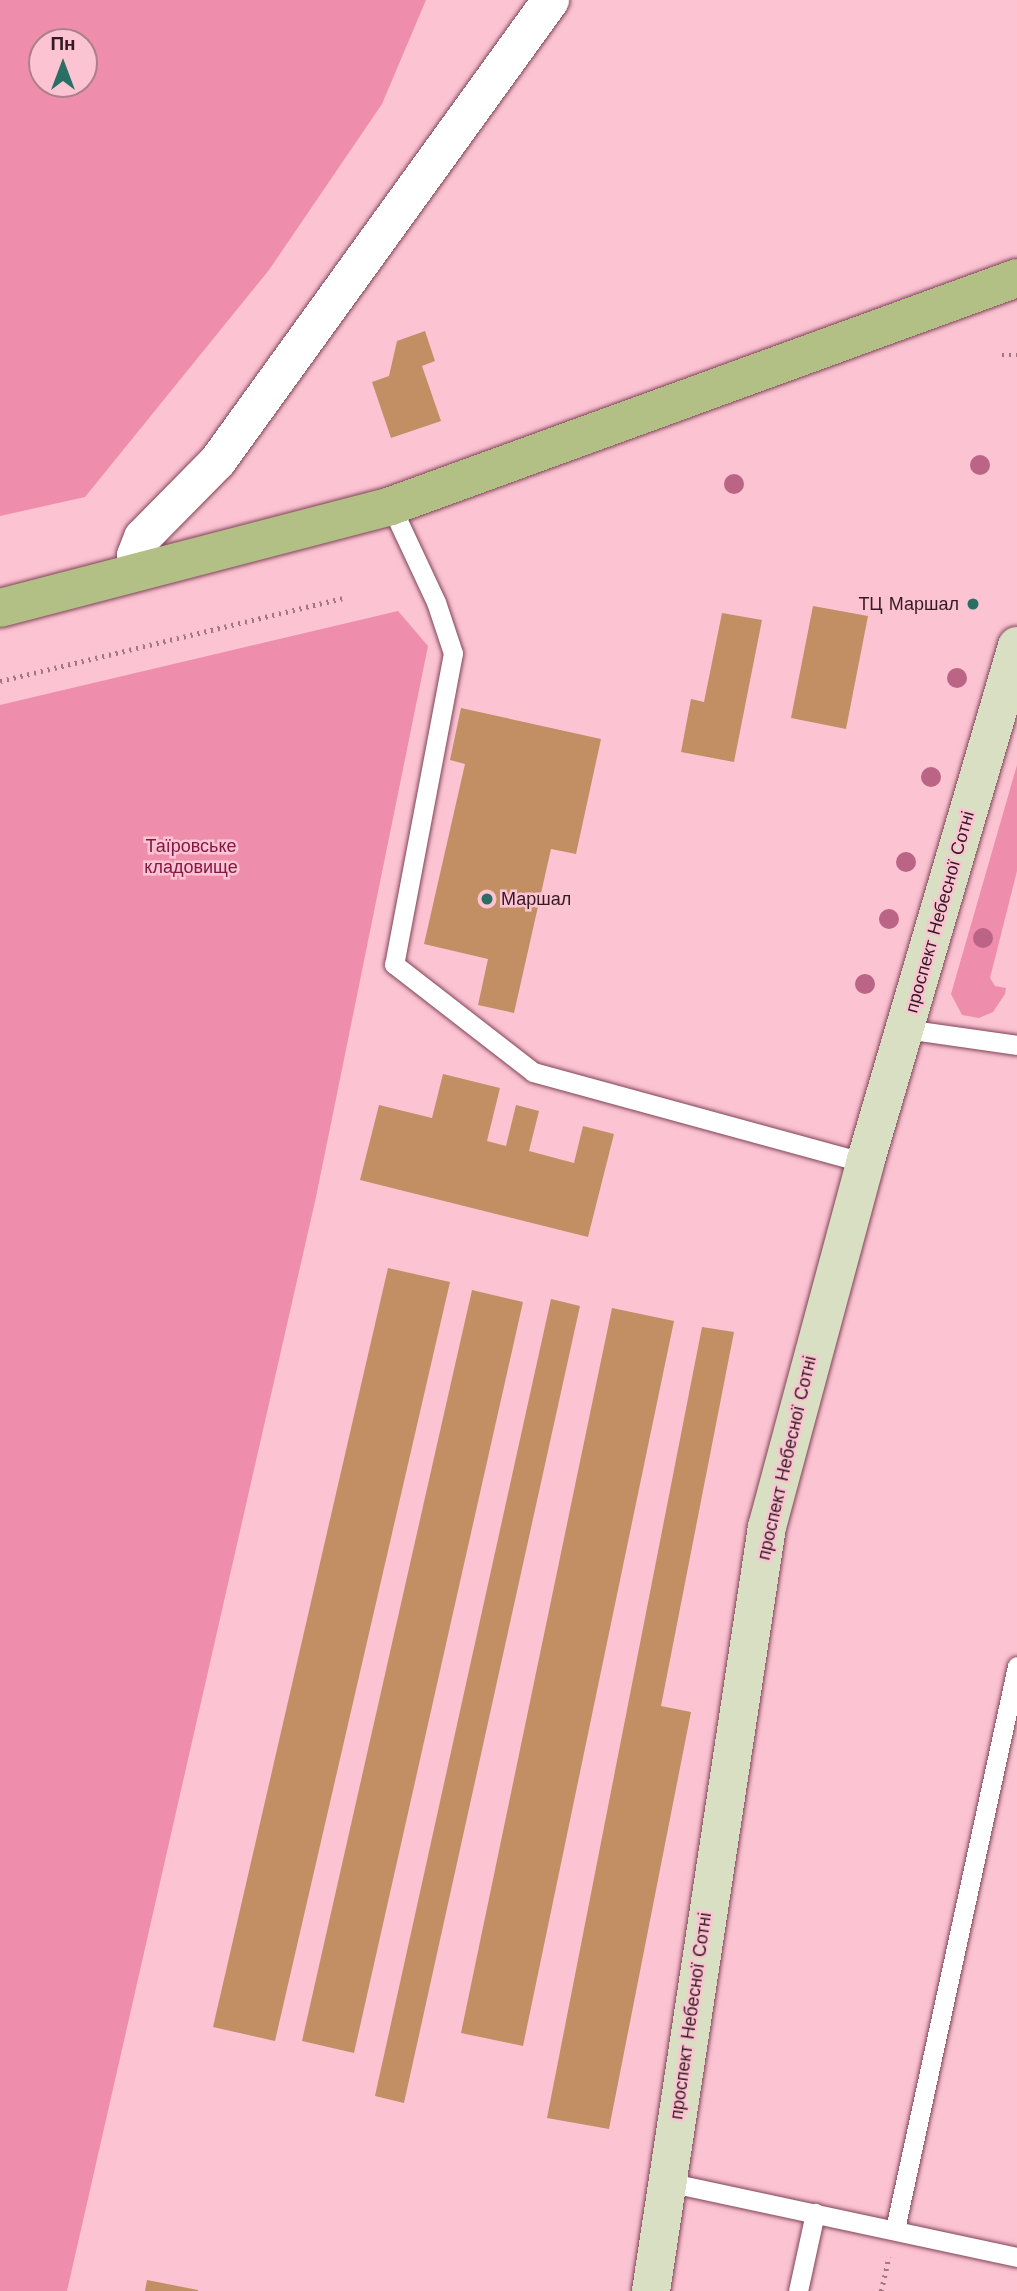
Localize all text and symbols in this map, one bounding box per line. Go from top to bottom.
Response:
north arrow [28,28,98,98]
text: Пн [50,32,76,55]
place label: ТЦ Маршал [858,593,959,615]
marker: ТЦ Маршал [965,596,981,612]
street label: проспект Небесної Сотні [901,809,979,1015]
park label: Таїровське кладовище [144,836,238,878]
place label: Маршал [501,888,571,910]
marker: Маршал [479,891,495,907]
street label: проспект Небесної Сотні [753,1354,821,1562]
street label: проспект Небесної Сотні [666,1911,716,2121]

